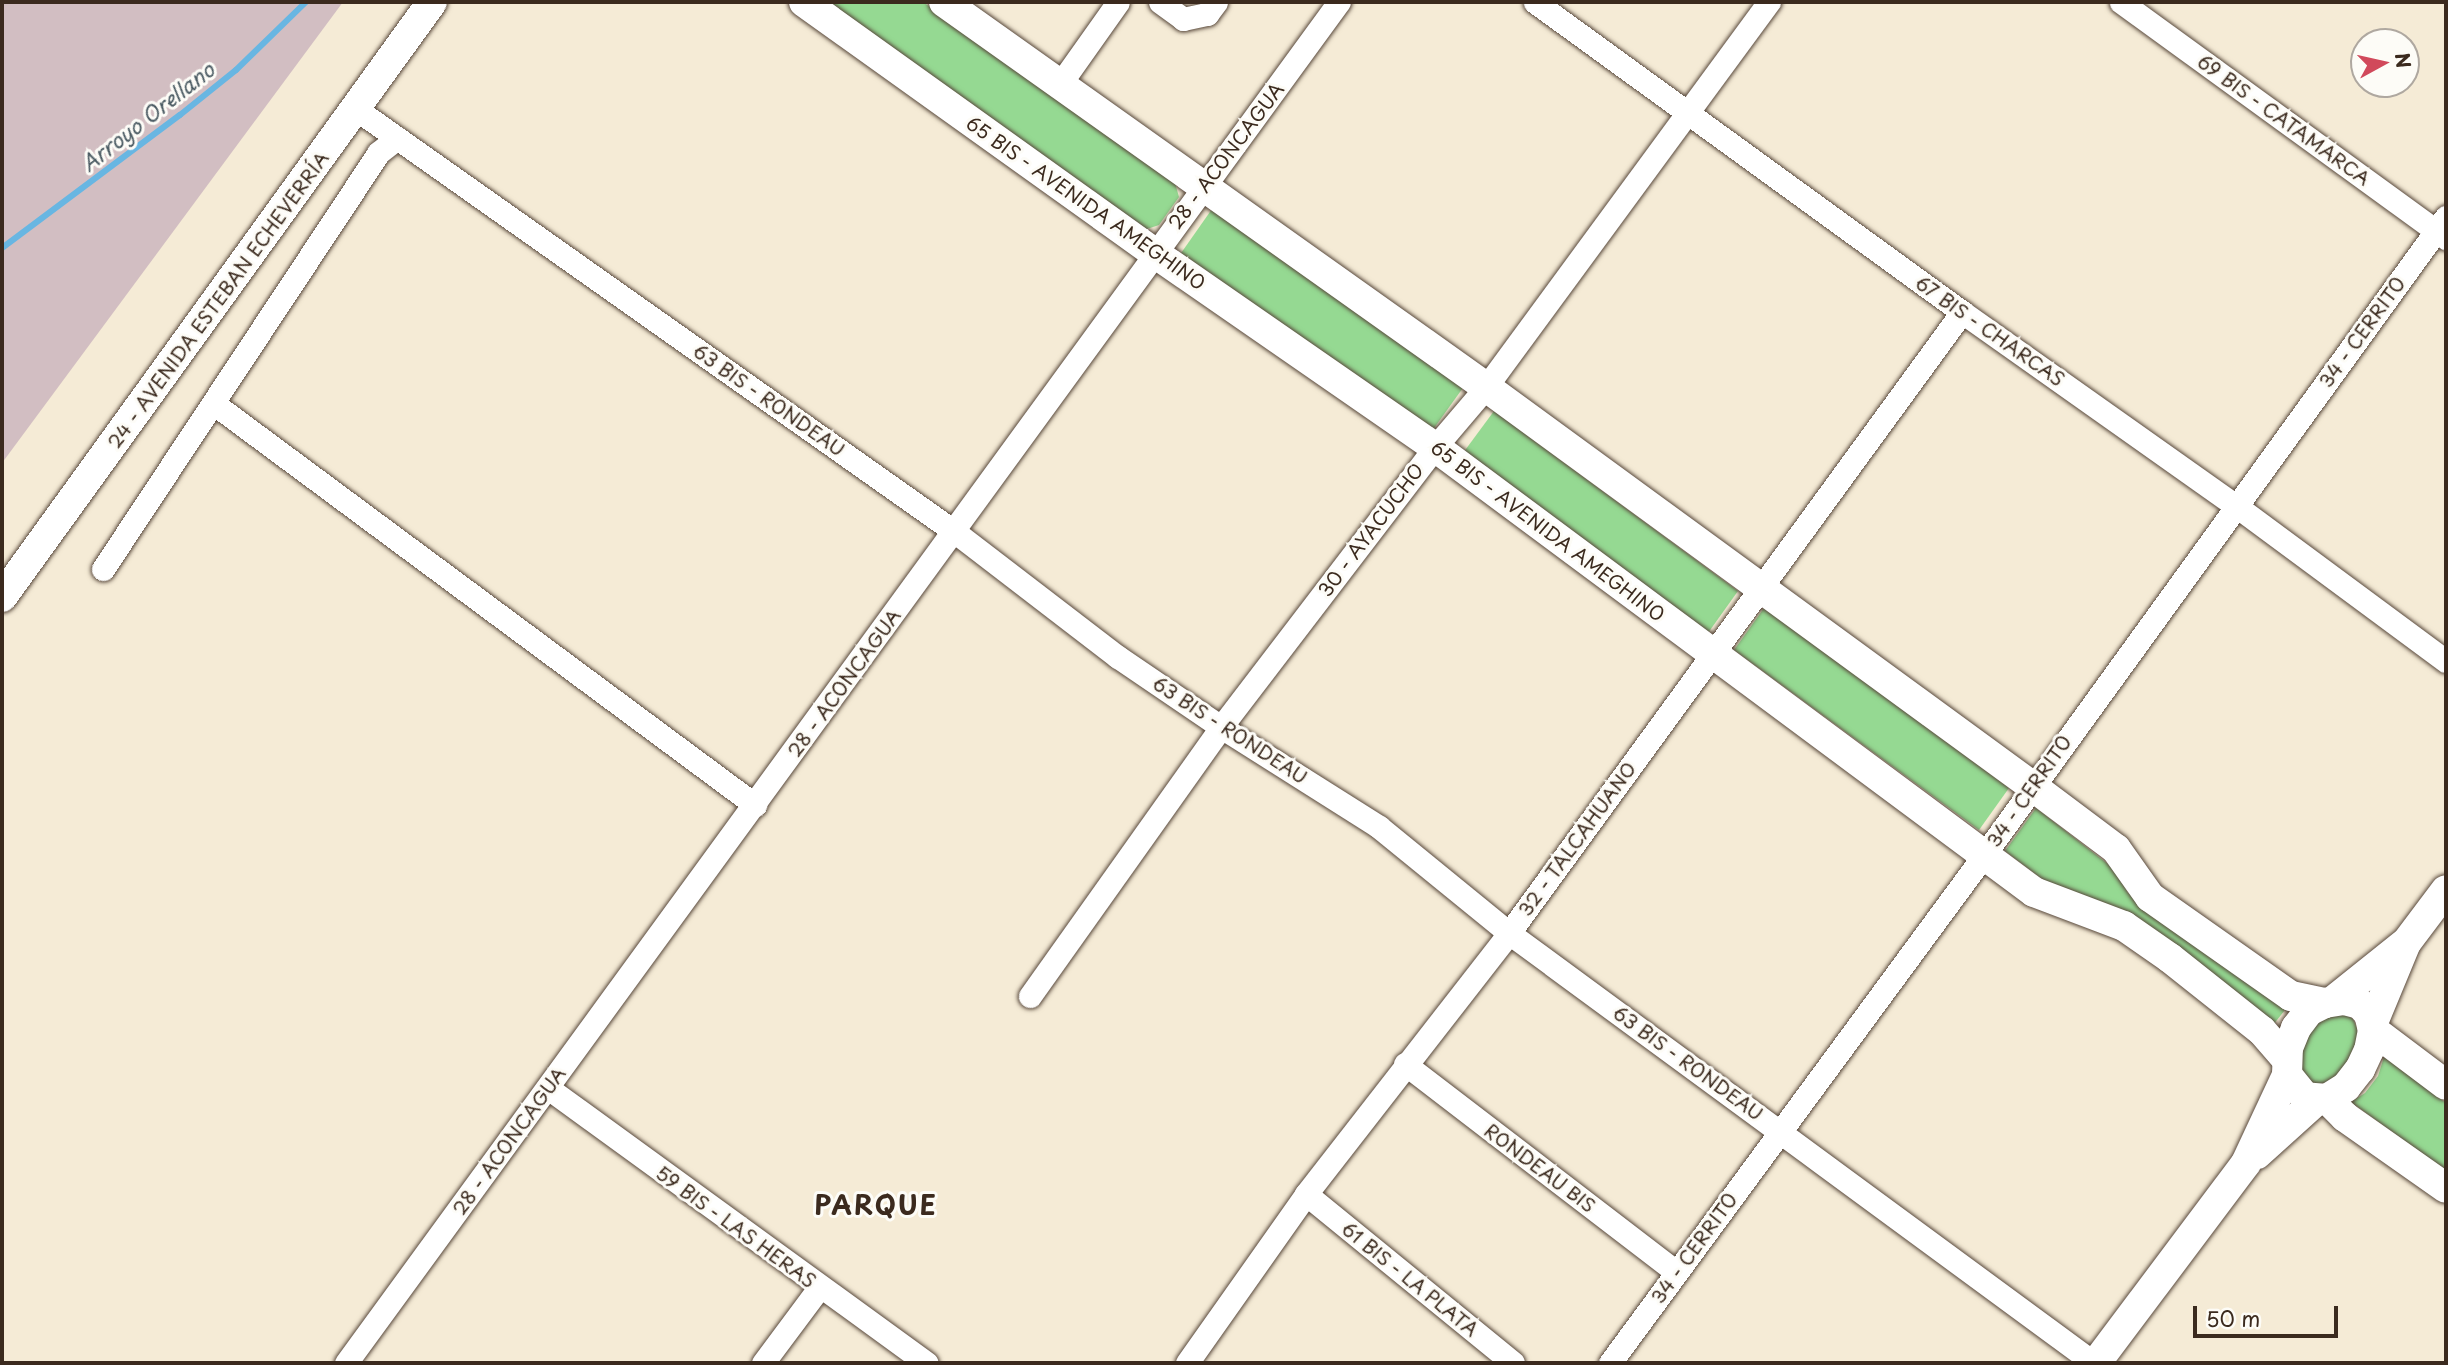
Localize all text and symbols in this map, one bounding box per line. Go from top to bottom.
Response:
north arrow [2350,28,2420,98]
street label: 69 BIS - CATAMARCA [2193,49,2375,191]
text: N [2389,51,2419,70]
water label: Arroyo Orellano [74,55,220,177]
street label: 28 - ACONCAGUA [1163,78,1289,234]
street label: 65 BIS - AVENIDA AMEGHINO [962,111,1210,295]
street label: 24 - AVENIDA ESTEBAN ECHEVERRÍA [103,148,333,452]
street label: 67 BIS - CHARCAS [1910,271,2070,391]
street label: 34 - CERRITO [2314,272,2410,392]
street label: 63 BIS - RONDEAU [688,339,850,461]
street label: 65 BIS - AVENIDA AMEGHINO [1427,436,1669,626]
street label: 30 - AYACUCHO [1313,459,1429,601]
street label: 28 - ACONCAGUA [783,604,905,762]
street label: 63 BIS - RONDEAU [1148,671,1312,789]
street label: 34 - CERRITO [1982,731,2076,851]
street label: 32 - TALCAHUANO [1513,757,1641,921]
street label: 63 BIS - RONDEAU [1608,1001,1768,1125]
street label: 28 - ACONCAGUA [448,1062,570,1220]
street label: RONDEAU BIS [1480,1119,1600,1217]
street label: 59 BIS - LAS HERAS [652,1162,820,1292]
street label: 34 - CERRITO [1646,1188,1742,1308]
district label: PARQUE [816,1189,936,1221]
street label: 61 BIS - LA PLATA [1336,1216,1484,1342]
scale bar [2196,1292,2341,1336]
text: 50 m [2206,1302,2260,1334]

